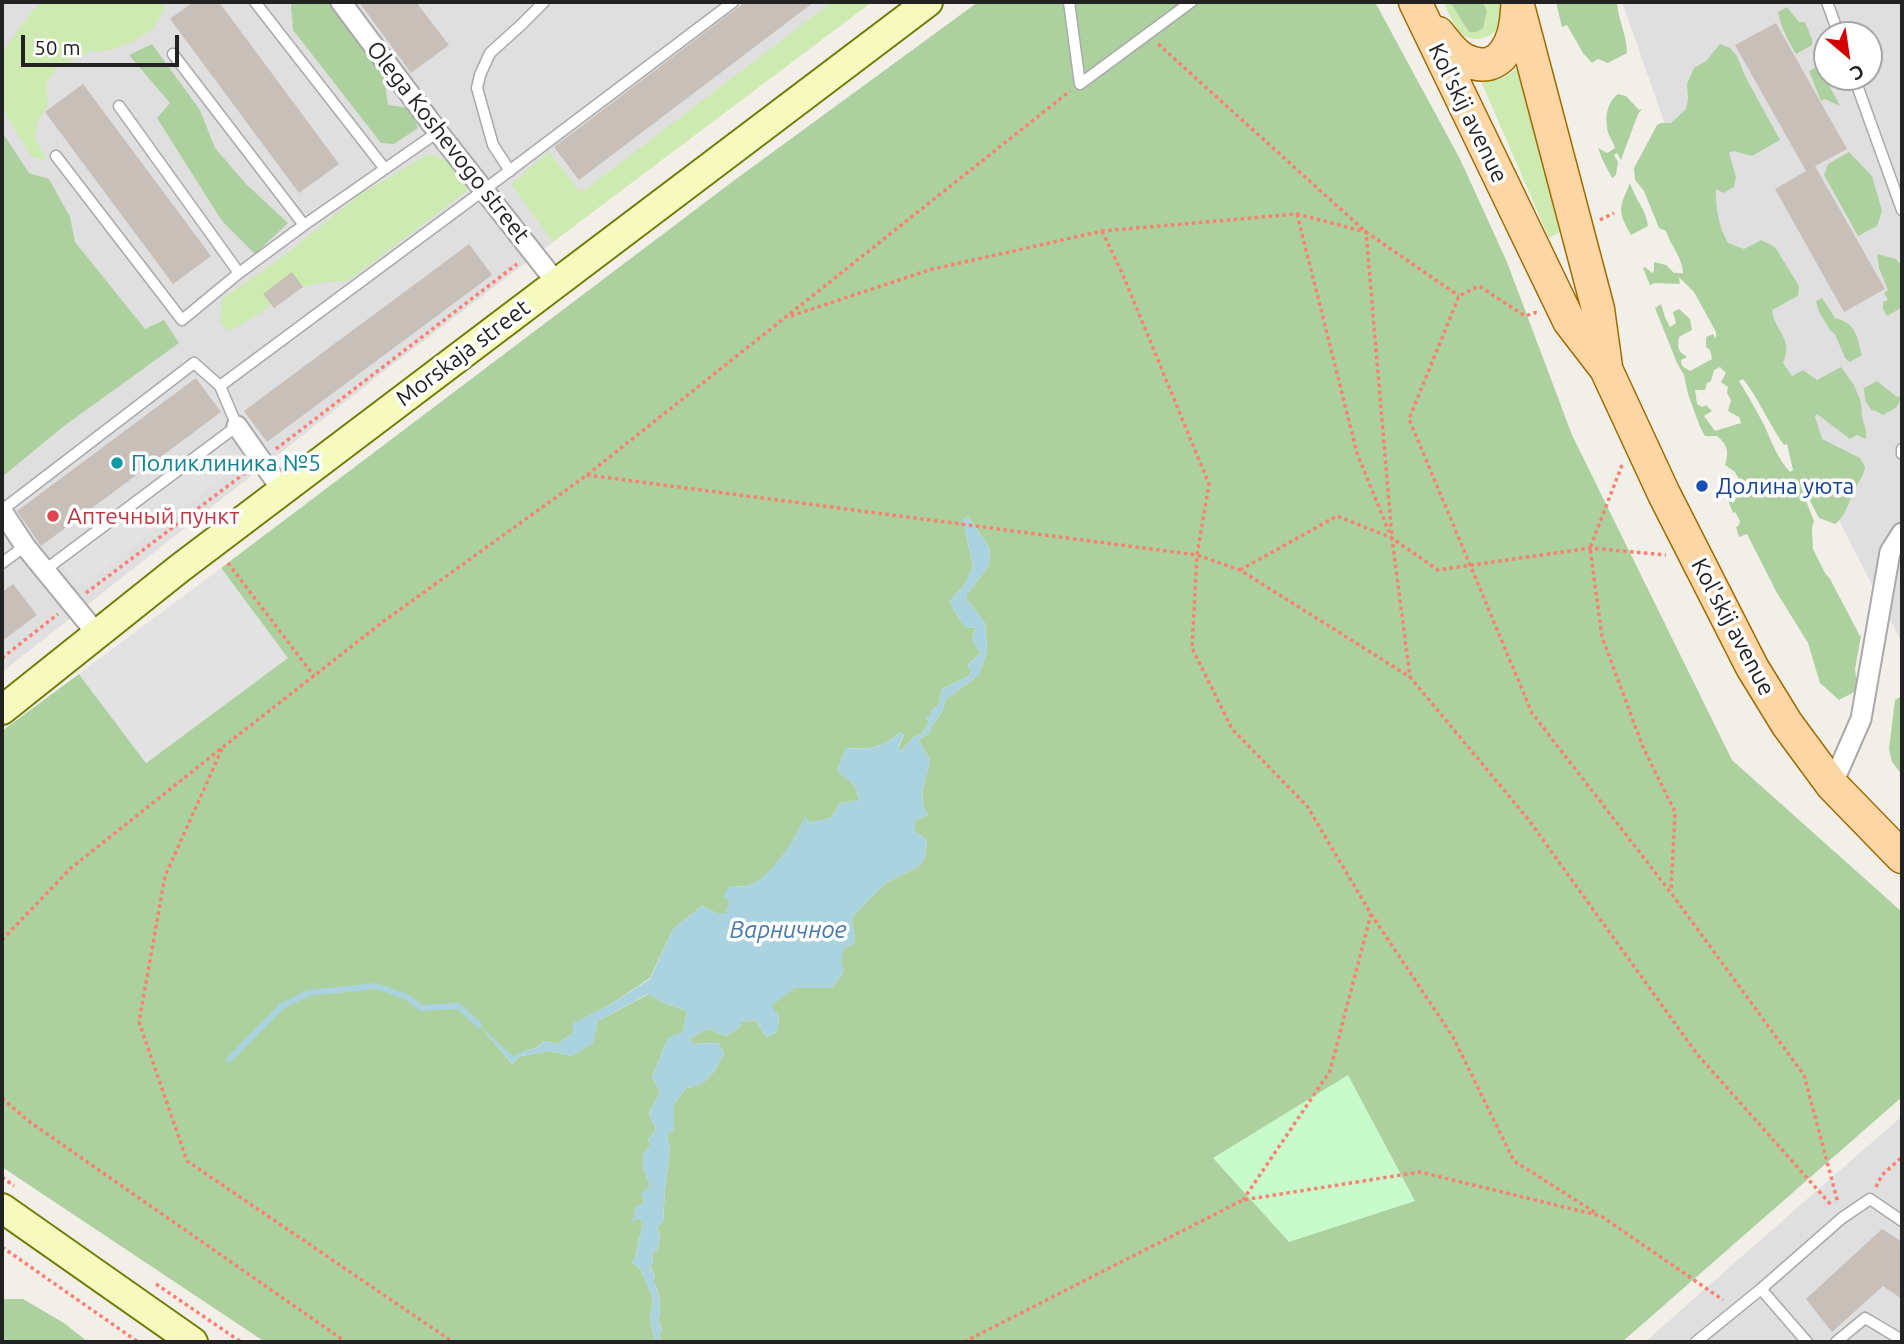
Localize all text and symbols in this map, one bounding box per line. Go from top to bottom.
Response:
scale bar [24,21,182,65]
north arrow [1813,21,1883,91]
text: 50 m [34,35,81,59]
street label: Olega Koshevogo street [361,36,535,248]
street label: Kol'skij avenue [1422,39,1514,187]
text: С [1847,60,1868,85]
street label: Morskaja street [391,294,535,412]
place label: Поликлиника №5 [131,449,321,477]
marker: Поликлиника №5 [109,455,125,471]
place label: Долина уюта [1716,472,1854,500]
marker: Долина уюта [1694,478,1710,494]
place label: Аптечный пункт [67,502,239,530]
marker: Аптечный пункт [45,508,61,524]
street label: Kol'skij avenue [1685,554,1781,700]
water label: Варничное [729,916,847,944]

